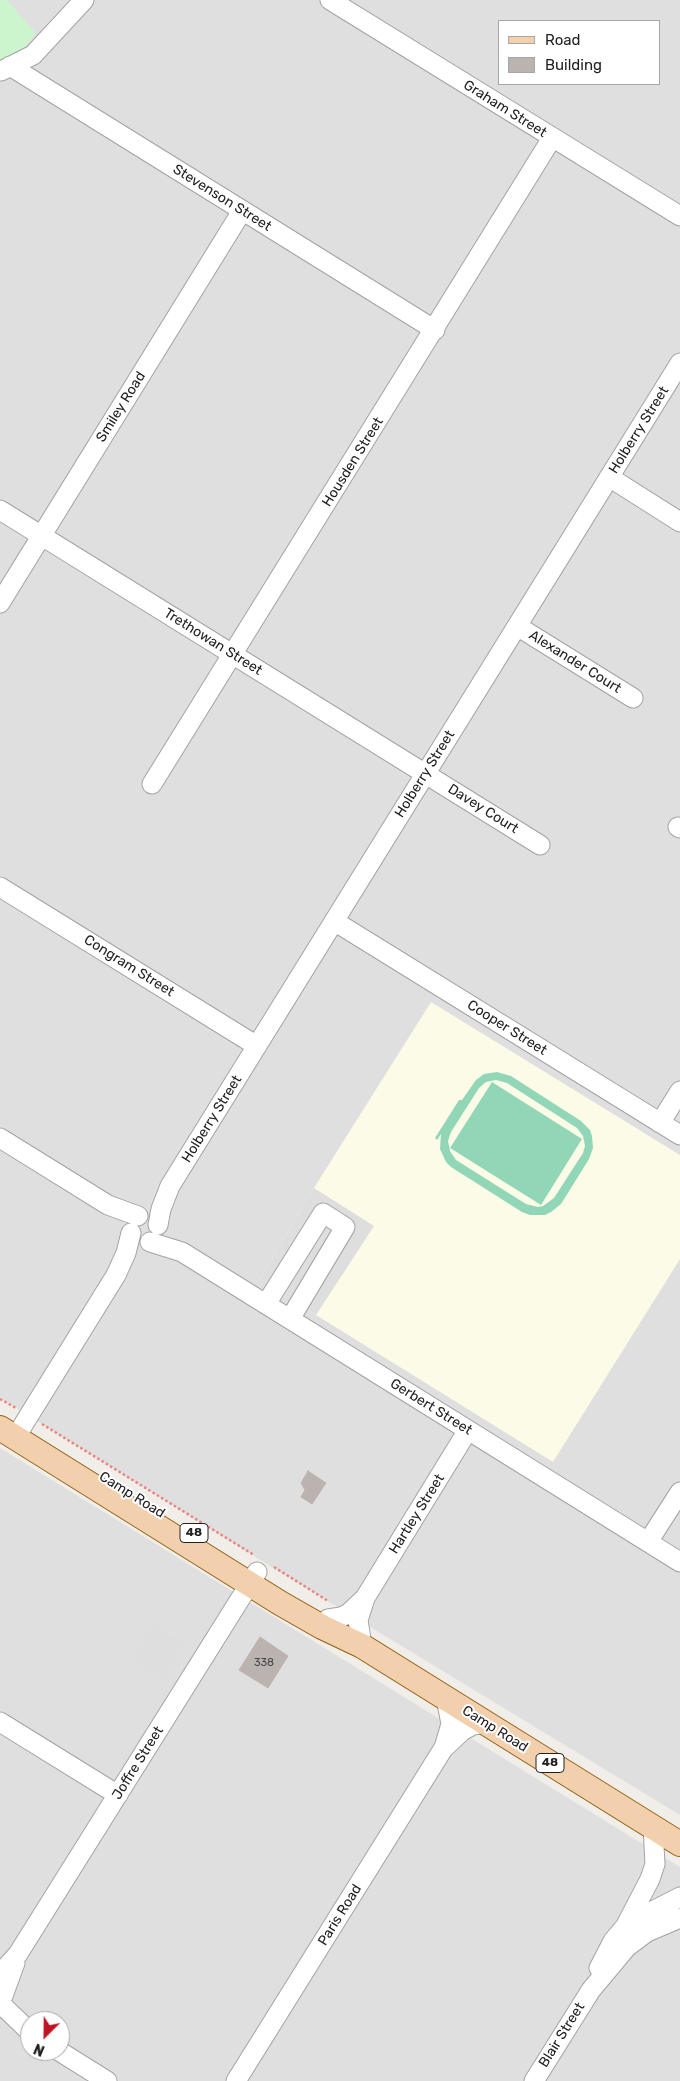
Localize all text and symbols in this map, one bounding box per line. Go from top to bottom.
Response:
legend [498,20,660,85]
text: Road [545,31,581,49]
text: Building [545,56,602,74]
street label: Graham Street [460,77,550,141]
street label: Stevenson Street [170,161,274,235]
street label: Smiley Road [93,369,149,445]
street label: Holberry Street [605,383,673,477]
street label: Housden Street [319,414,387,510]
street label: Trethowan Street [161,605,265,679]
street label: Alexander Court [526,627,624,697]
street label: Holberry Street [391,727,459,821]
street label: Davey Court [445,781,521,837]
street label: Congram Street [81,931,177,1001]
street label: Cooper Street [464,997,550,1059]
street label: Holberry Street [178,1072,246,1166]
street label: Gerbert Street [387,1375,475,1439]
street label: Camp Road [96,1468,168,1522]
street label: Hartley Street [386,1471,448,1557]
road number: 48 [180,1524,208,1542]
house number: 338 [254,1656,274,1670]
street label: Camp Road [459,1702,531,1756]
street label: Joffre Street [109,1723,167,1803]
road number: 48 [536,1754,564,1772]
street label: Paris Road [315,1881,365,1949]
street label: Blair Street [536,2000,588,2070]
north arrow [20,2011,70,2061]
text: N [31,2040,47,2059]

